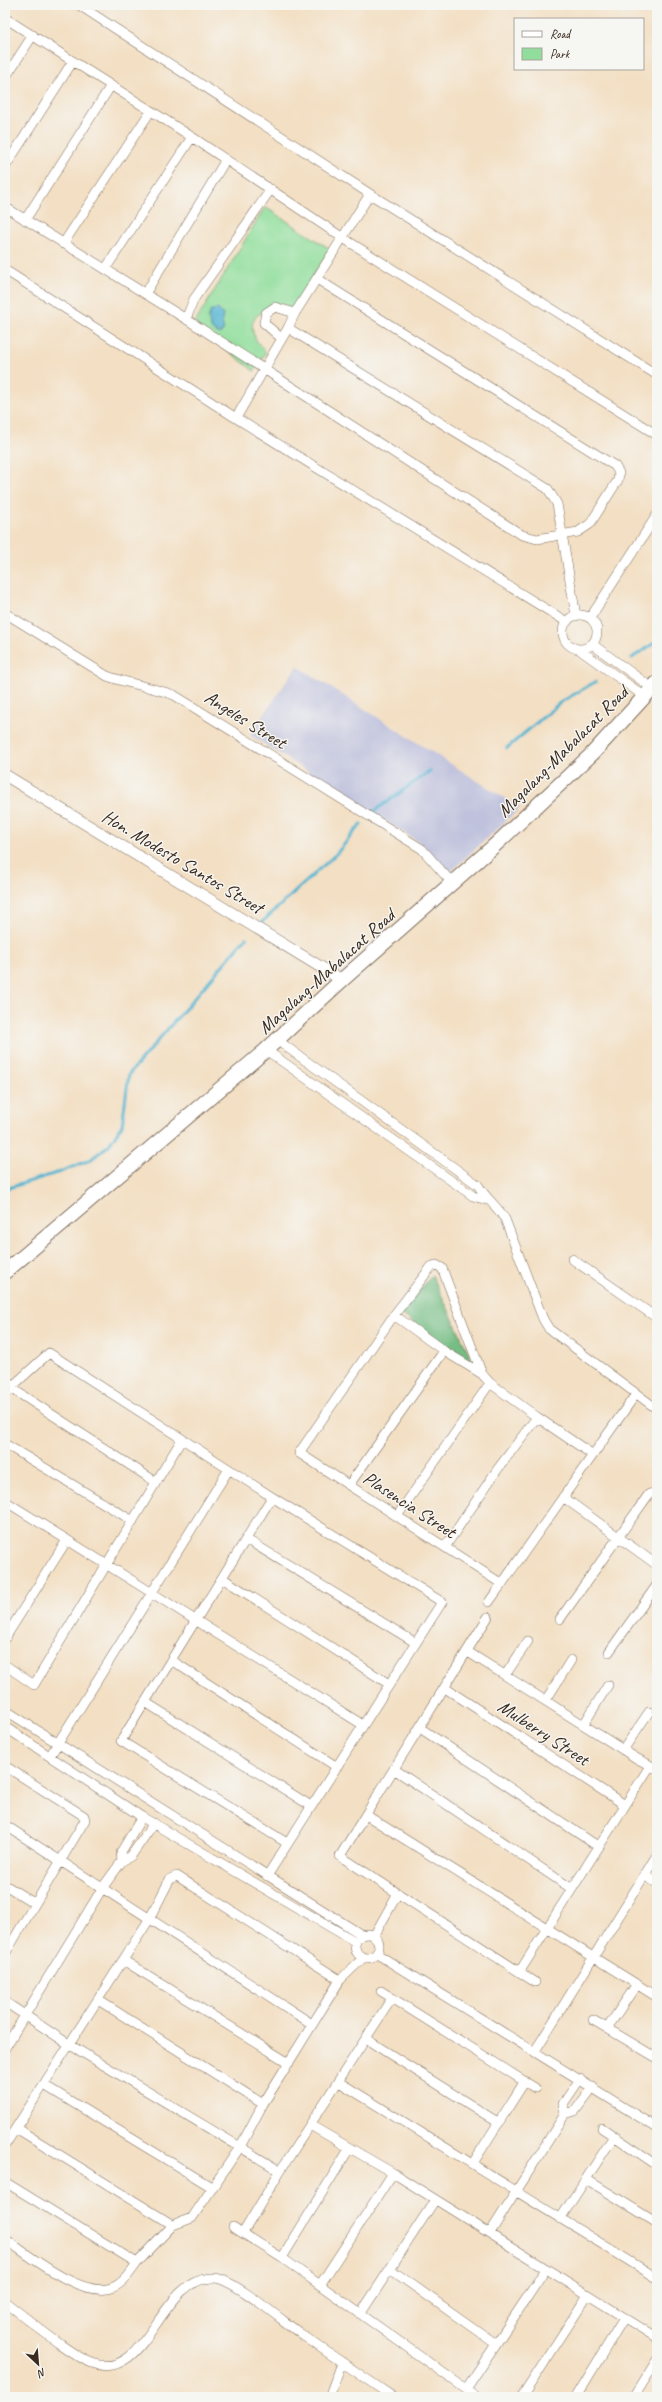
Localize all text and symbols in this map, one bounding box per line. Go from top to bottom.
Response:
legend [514,18,644,70]
text: Road [550,26,572,42]
text: Park [550,46,571,62]
street label: Magalang-Mabalacat Road [492,679,636,822]
street label: Angeles Street [200,685,292,755]
street label: Hon. Modesto Santos Street [98,804,270,921]
street label: Magalang-Mabalacat Road [253,902,403,1040]
street label: Plasencia Street [358,1466,462,1545]
street label: Mulberry Street [493,1694,595,1772]
north arrow [18,2344,58,2384]
text: N [34,2365,49,2382]

